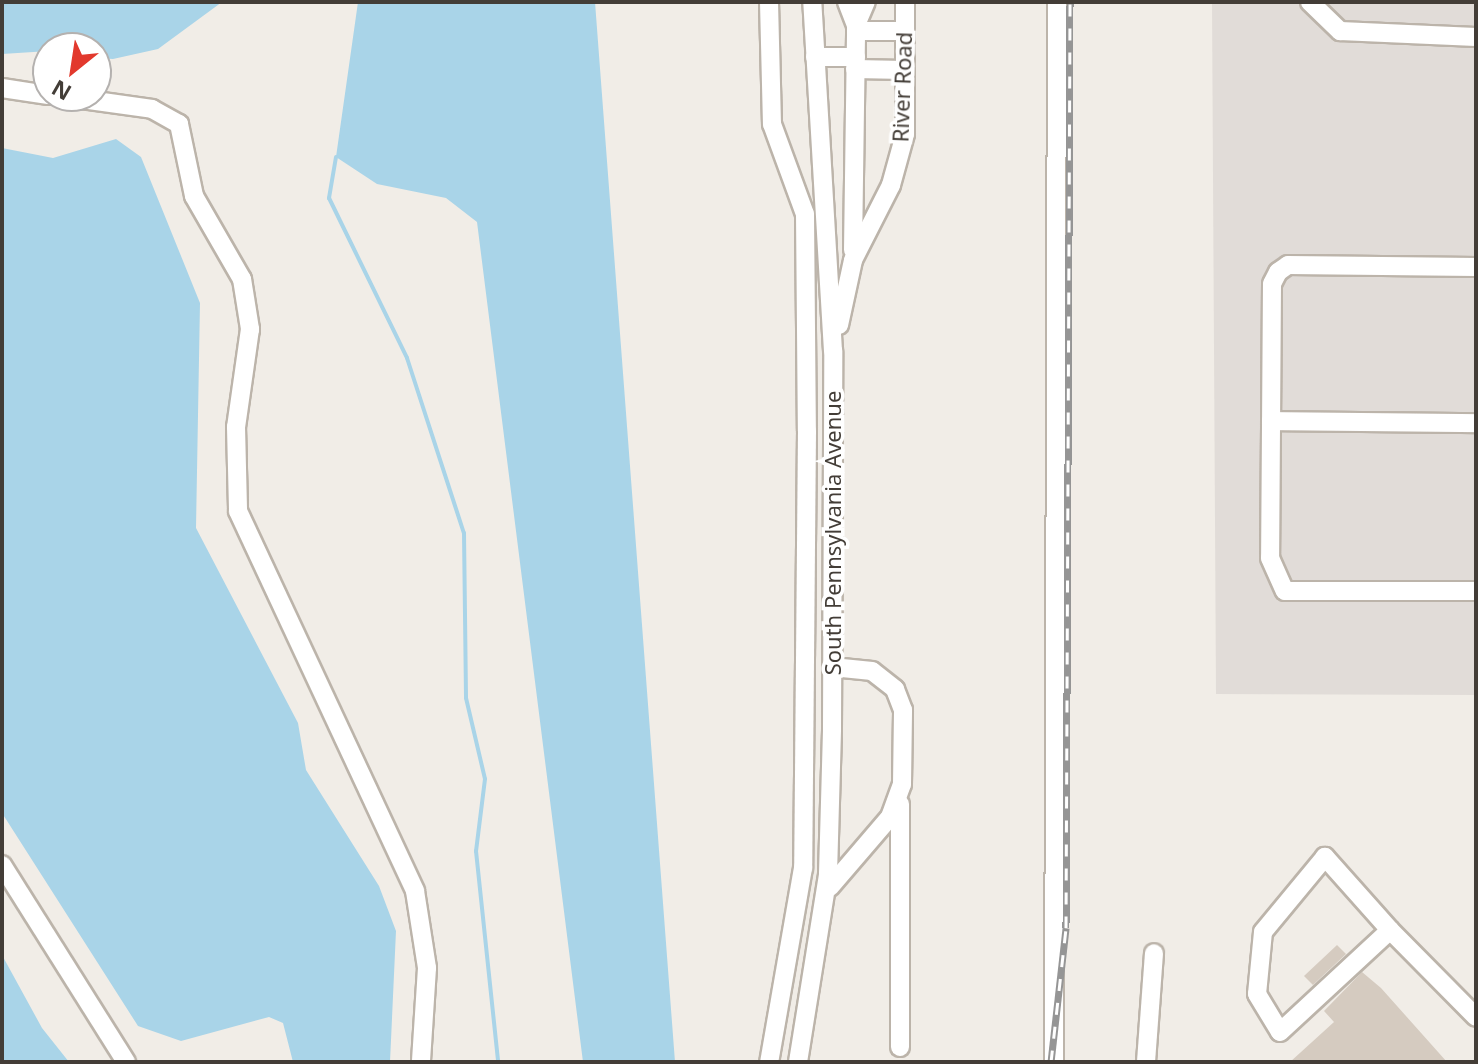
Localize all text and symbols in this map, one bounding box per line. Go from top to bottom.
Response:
street label: River Road [887,31,917,143]
north arrow [32,32,112,112]
text: N [46,74,76,109]
street label: South Pennsylvania Avenue [820,391,846,675]

